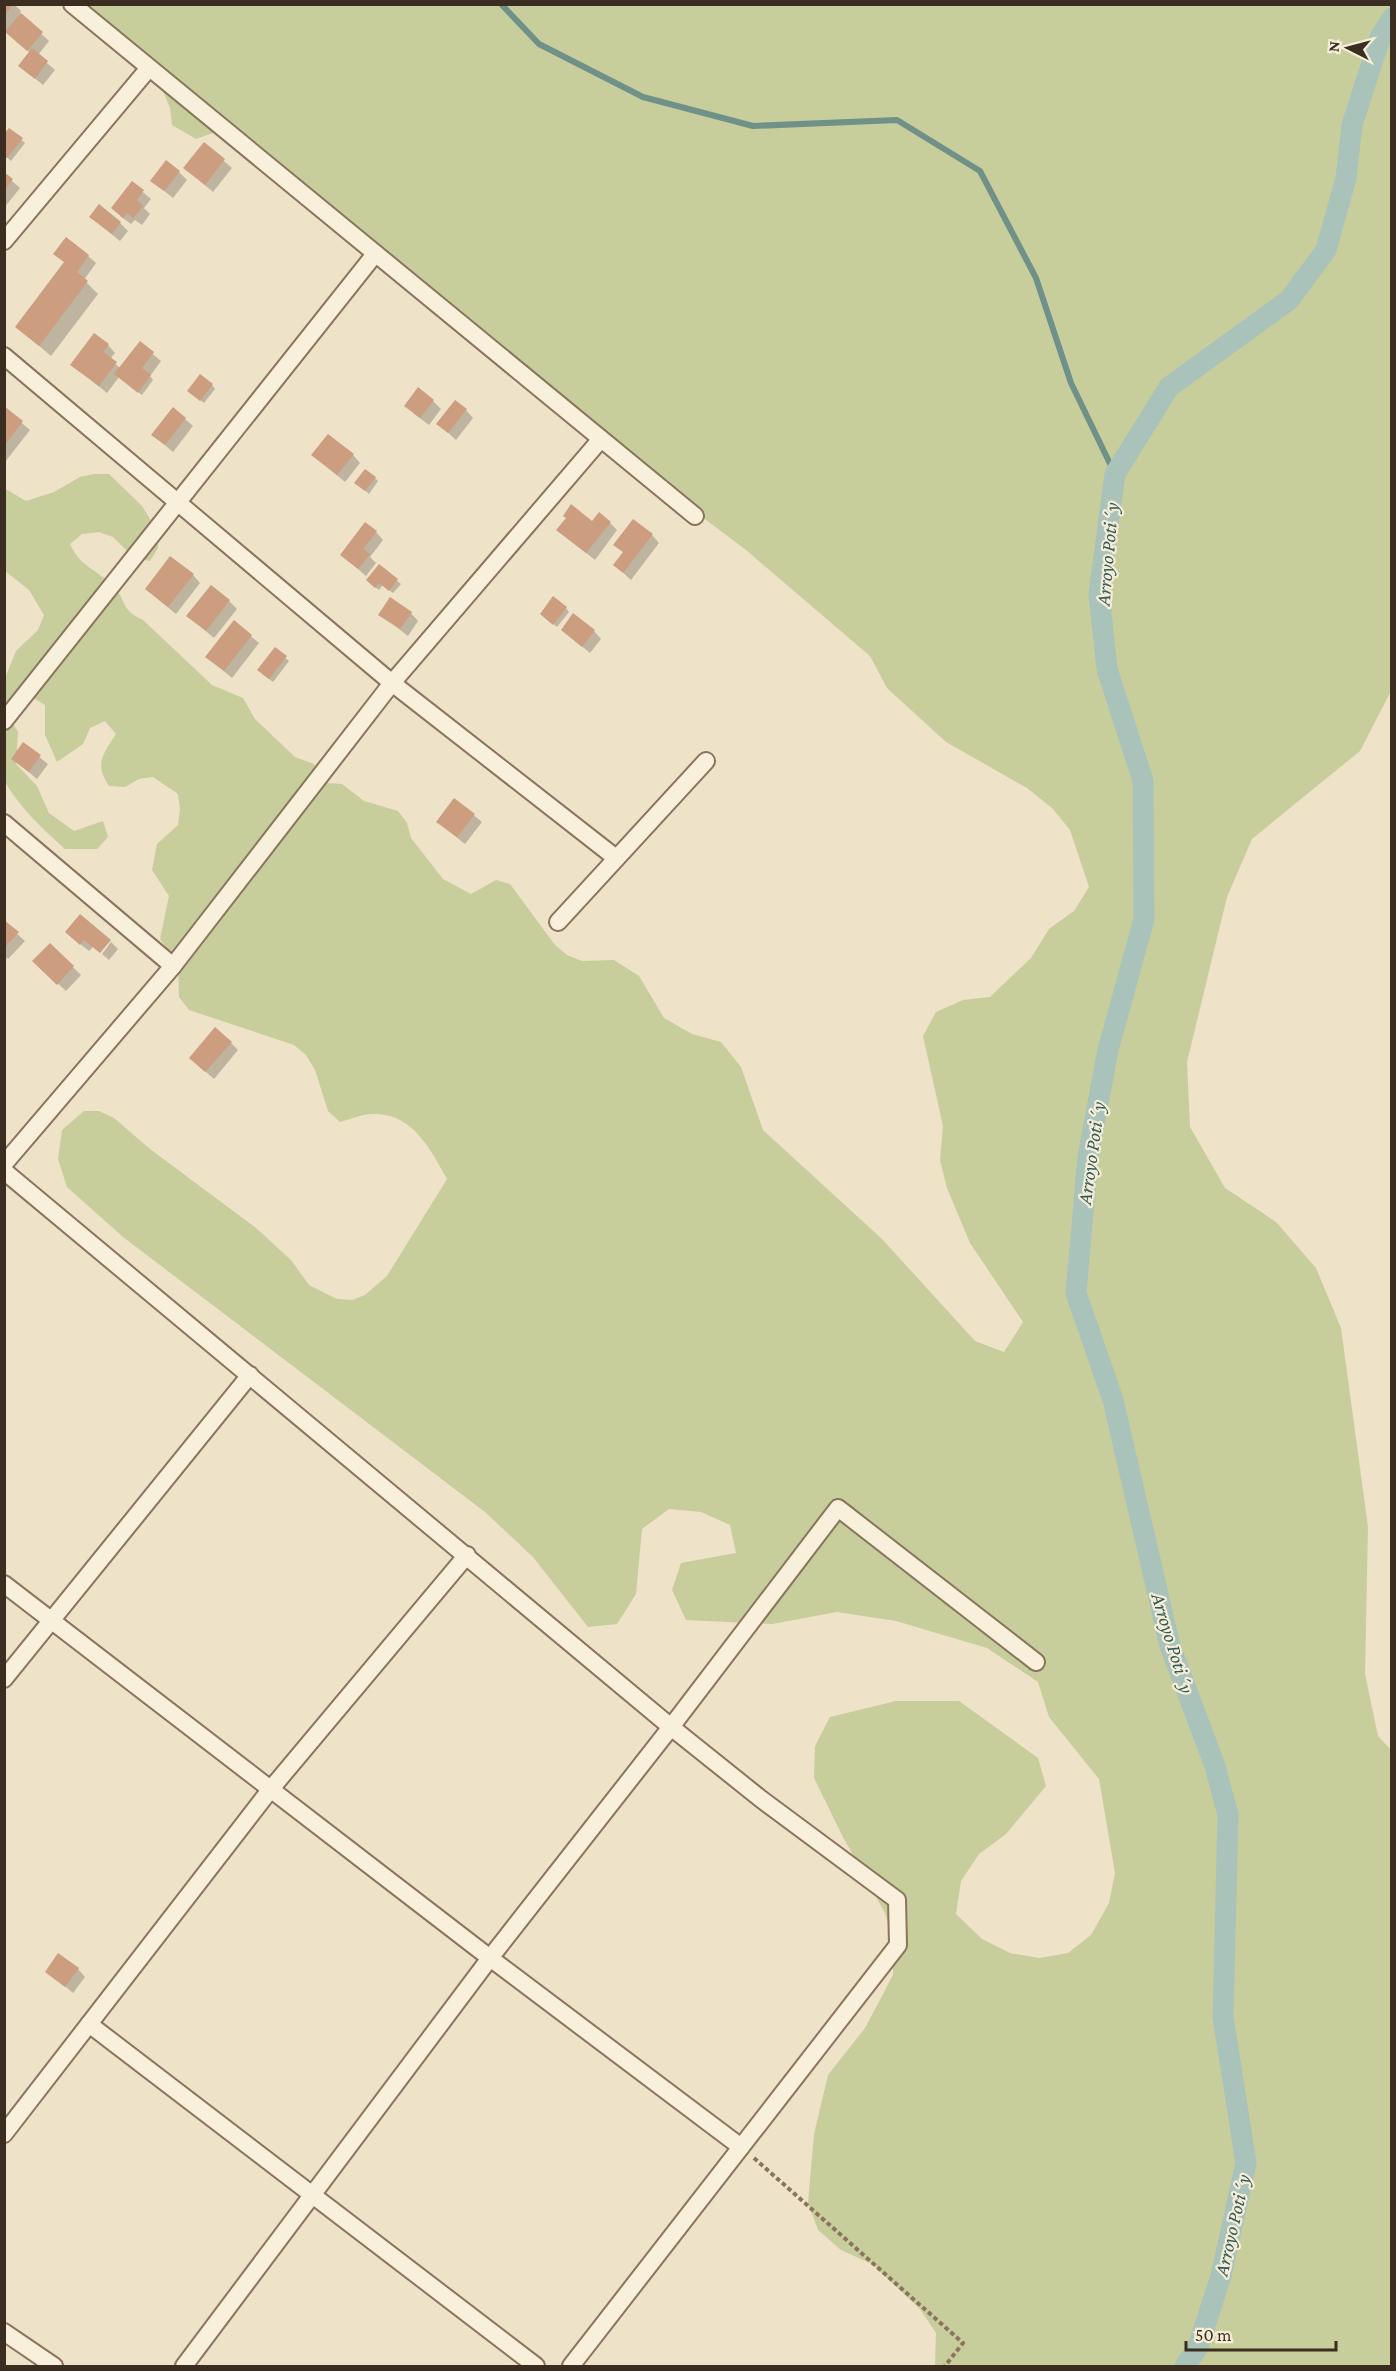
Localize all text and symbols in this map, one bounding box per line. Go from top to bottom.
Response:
north arrow [1318,18,1378,78]
text: N [1325,40,1343,53]
water label: Arroyo Poti´y [1091,501,1123,608]
water label: Arroyo Poti´y [1073,1100,1110,1207]
water label: Arroyo Poti´y [1146,1589,1199,1696]
water label: Arroyo Poti´y [1209,2172,1255,2279]
scale bar [1186,2314,1336,2352]
text: 50 m [1195,2325,1232,2345]

